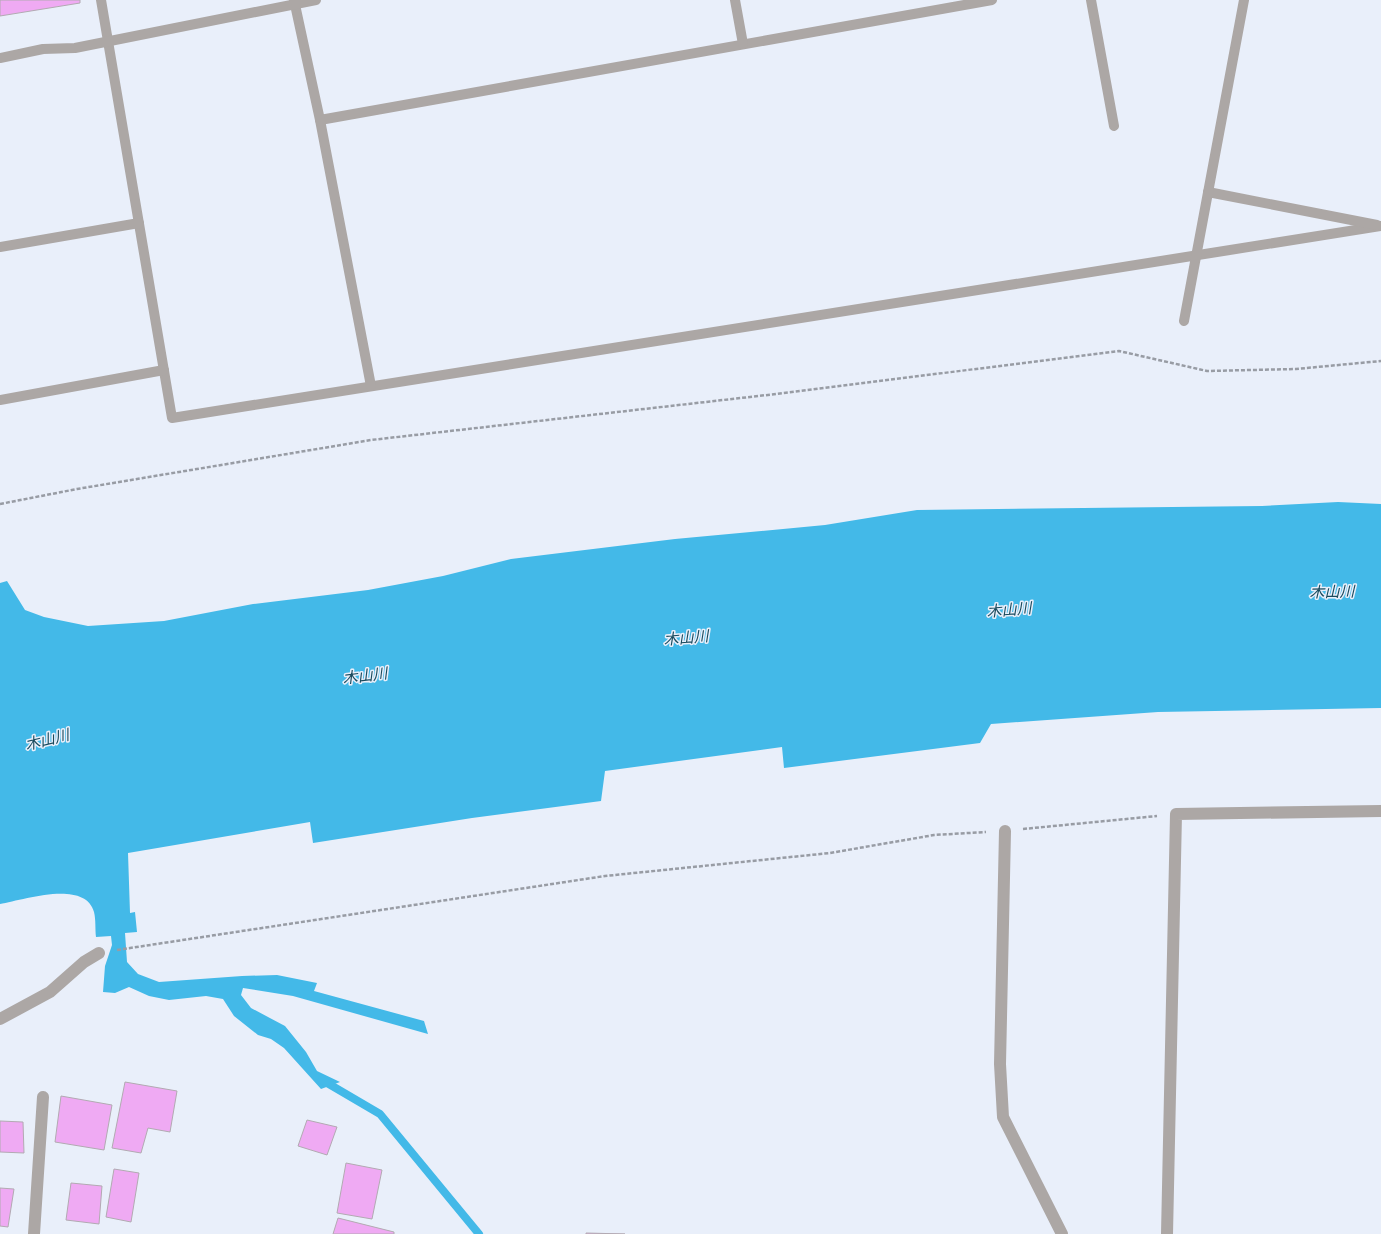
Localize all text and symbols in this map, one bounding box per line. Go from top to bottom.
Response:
water label: 木山川 [1309,583,1357,601]
water label: 木山川 [986,599,1034,621]
water label: 木山川 [663,627,711,649]
water label: 木山川 [342,664,390,688]
water label: 木山川 [23,725,73,754]

